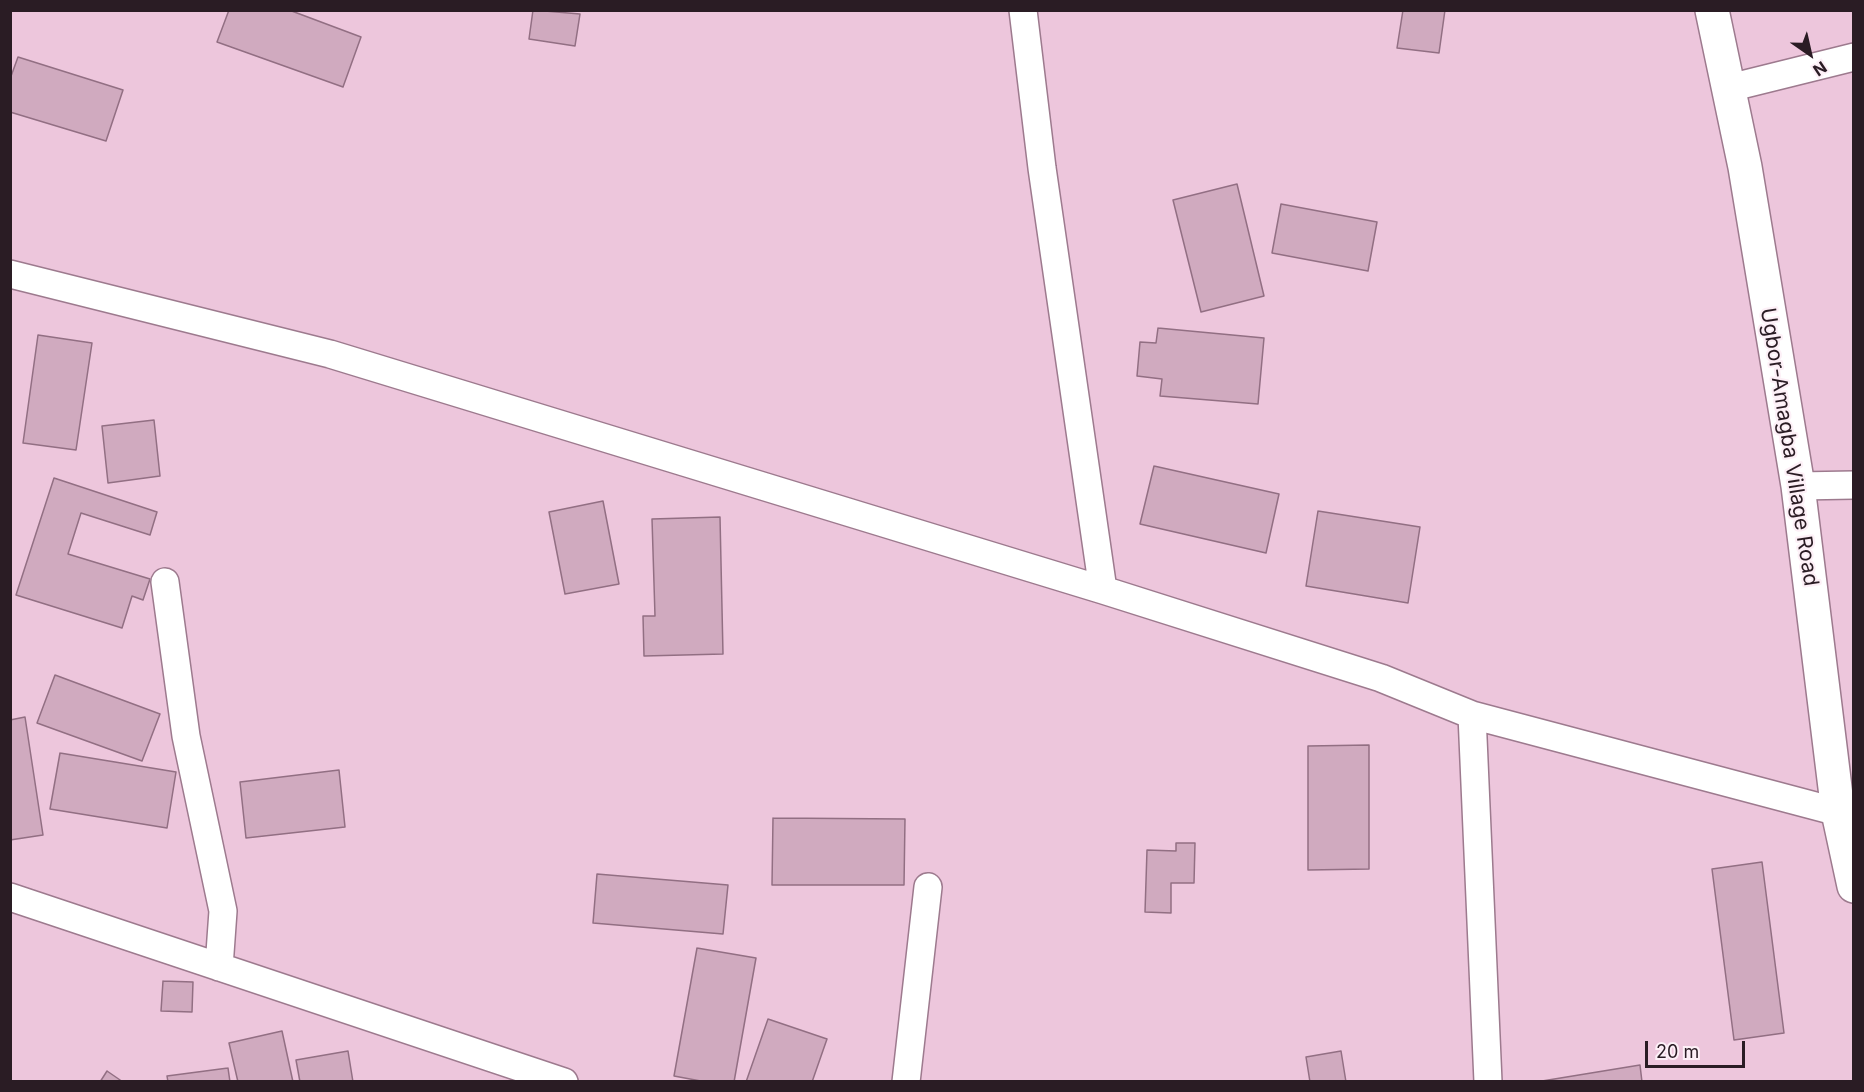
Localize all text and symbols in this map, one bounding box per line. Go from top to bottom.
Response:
north arrow [1780,24,1840,84]
text: N [1809,57,1831,81]
street label: Ugbor-Amagba Village Road [1755,306,1823,588]
scale bar [1648,1029,1748,1067]
text: 20 m [1656,1041,1699,1062]

